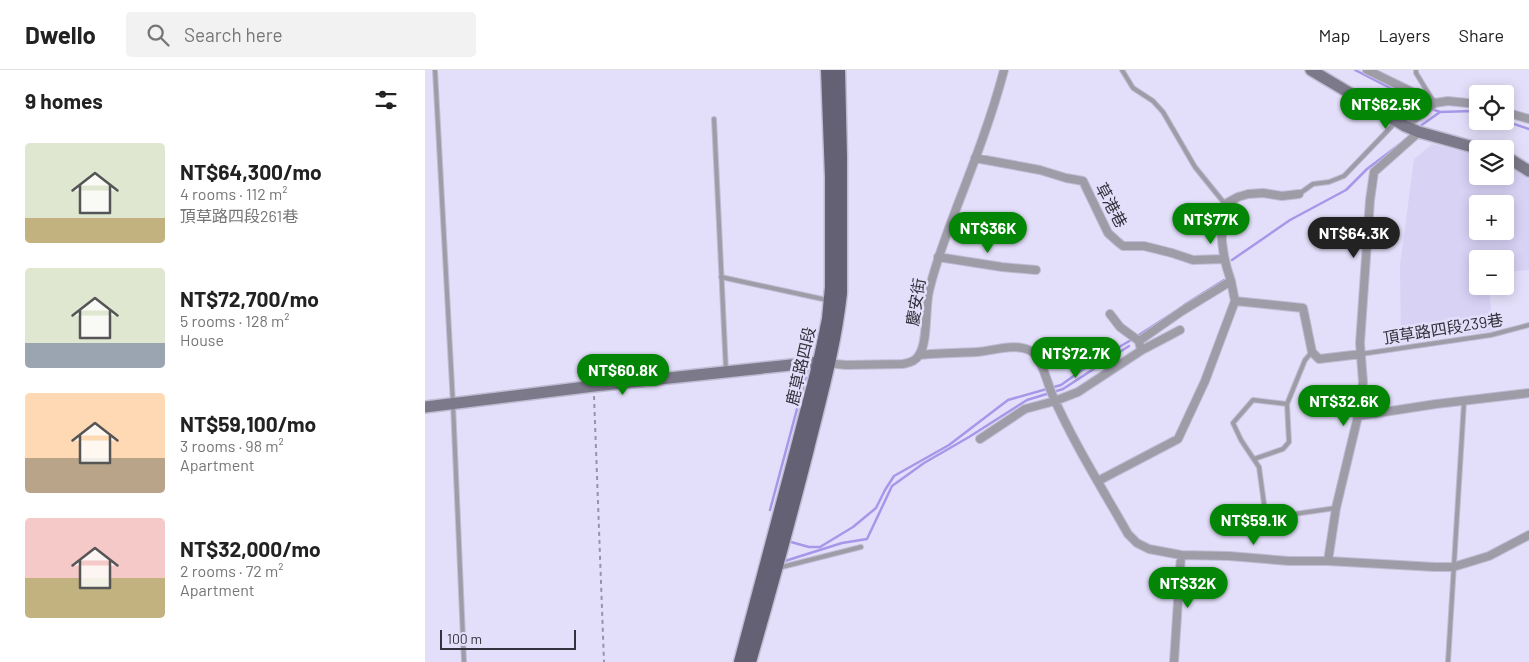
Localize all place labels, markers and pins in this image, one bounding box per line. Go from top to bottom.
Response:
pin: NT$62.5K [1334,88,1438,130]
pin: NT$77K [1170,202,1252,245]
pin: NT$36K [947,212,1029,254]
pin: NT$64.3K [1302,216,1406,259]
pin: NT$72.7K [1024,336,1128,379]
pin: NT$60.8K [571,354,675,396]
pin: NT$32.6K [1292,384,1396,427]
pin: NT$59.1K [1202,504,1306,546]
pin: NT$32K [1147,566,1229,609]

